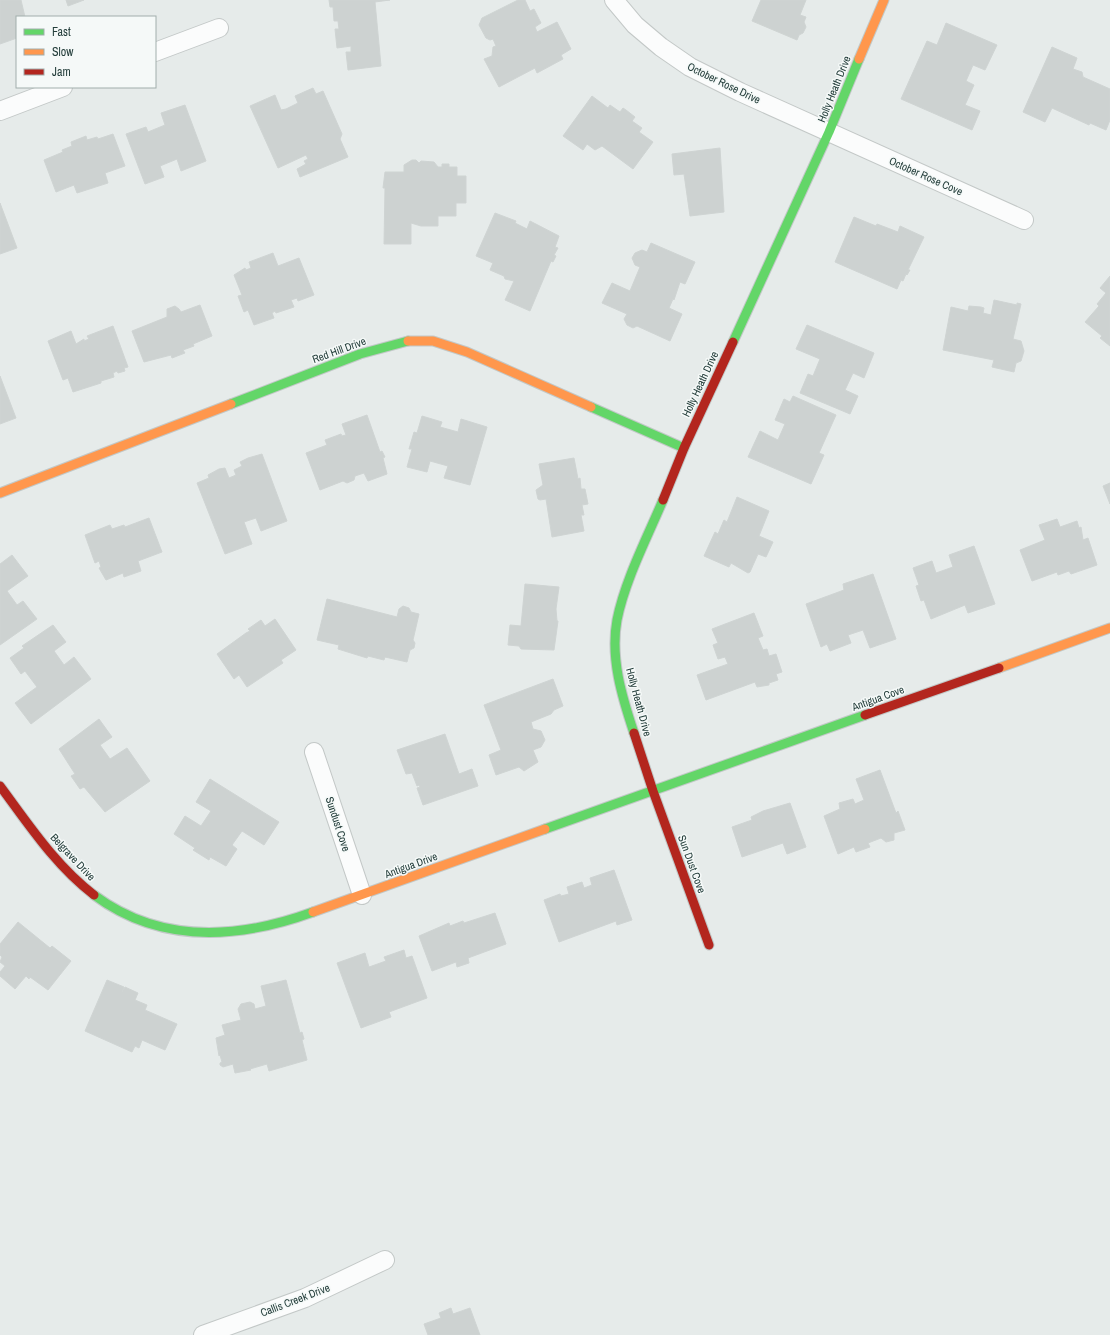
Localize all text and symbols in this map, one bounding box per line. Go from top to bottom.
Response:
legend [16,16,156,88]
text: Fast [52,24,71,40]
text: Slow [52,44,74,60]
street label: Holly Heath Drive [814,54,854,124]
street label: October Rose Drive [685,59,763,107]
text: Jam [52,64,71,80]
street label: October Rose Cove [887,153,965,199]
street label: Red Hill Drive [310,334,368,366]
street label: Holly Heath Drive [679,349,721,419]
street label: Holly Heath Drive [623,666,655,738]
street label: Antigua Cove [849,682,906,714]
street label: Sundust Cove [323,795,353,853]
street label: Belgrave Drive [48,830,98,884]
street label: Sun Dust Cove [675,833,709,895]
street label: Antigua Drive [382,849,439,881]
street label: Callis Creek Drive [258,1280,332,1320]

